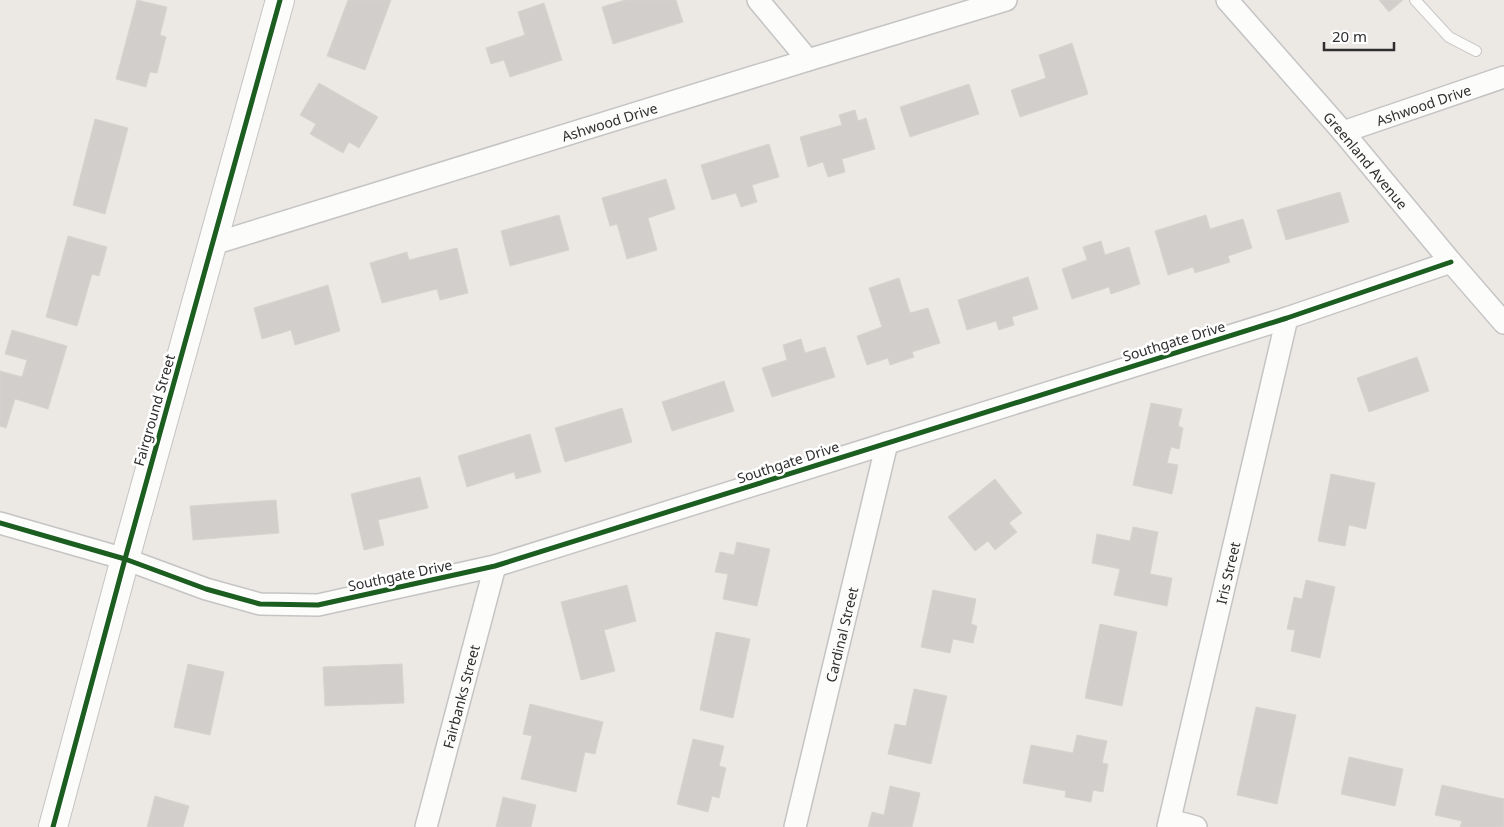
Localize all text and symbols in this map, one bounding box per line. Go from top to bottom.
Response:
scale bar [1324,20,1394,52]
text: 20 m [1332,26,1367,46]
street label: Ashwood Drive [1373,79,1474,130]
street label: Ashwood Drive [559,98,660,145]
street label: Greenland Avenue [1320,107,1412,213]
street label: Southgate Drive [1120,316,1228,366]
street label: Fairground Street [129,352,179,468]
street label: Southgate Drive [735,437,842,487]
street label: Iris Street [1211,540,1244,606]
street label: Southgate Drive [346,555,454,595]
street label: Cardinal Street [821,585,862,684]
street label: Fairbanks Street [438,642,483,750]

